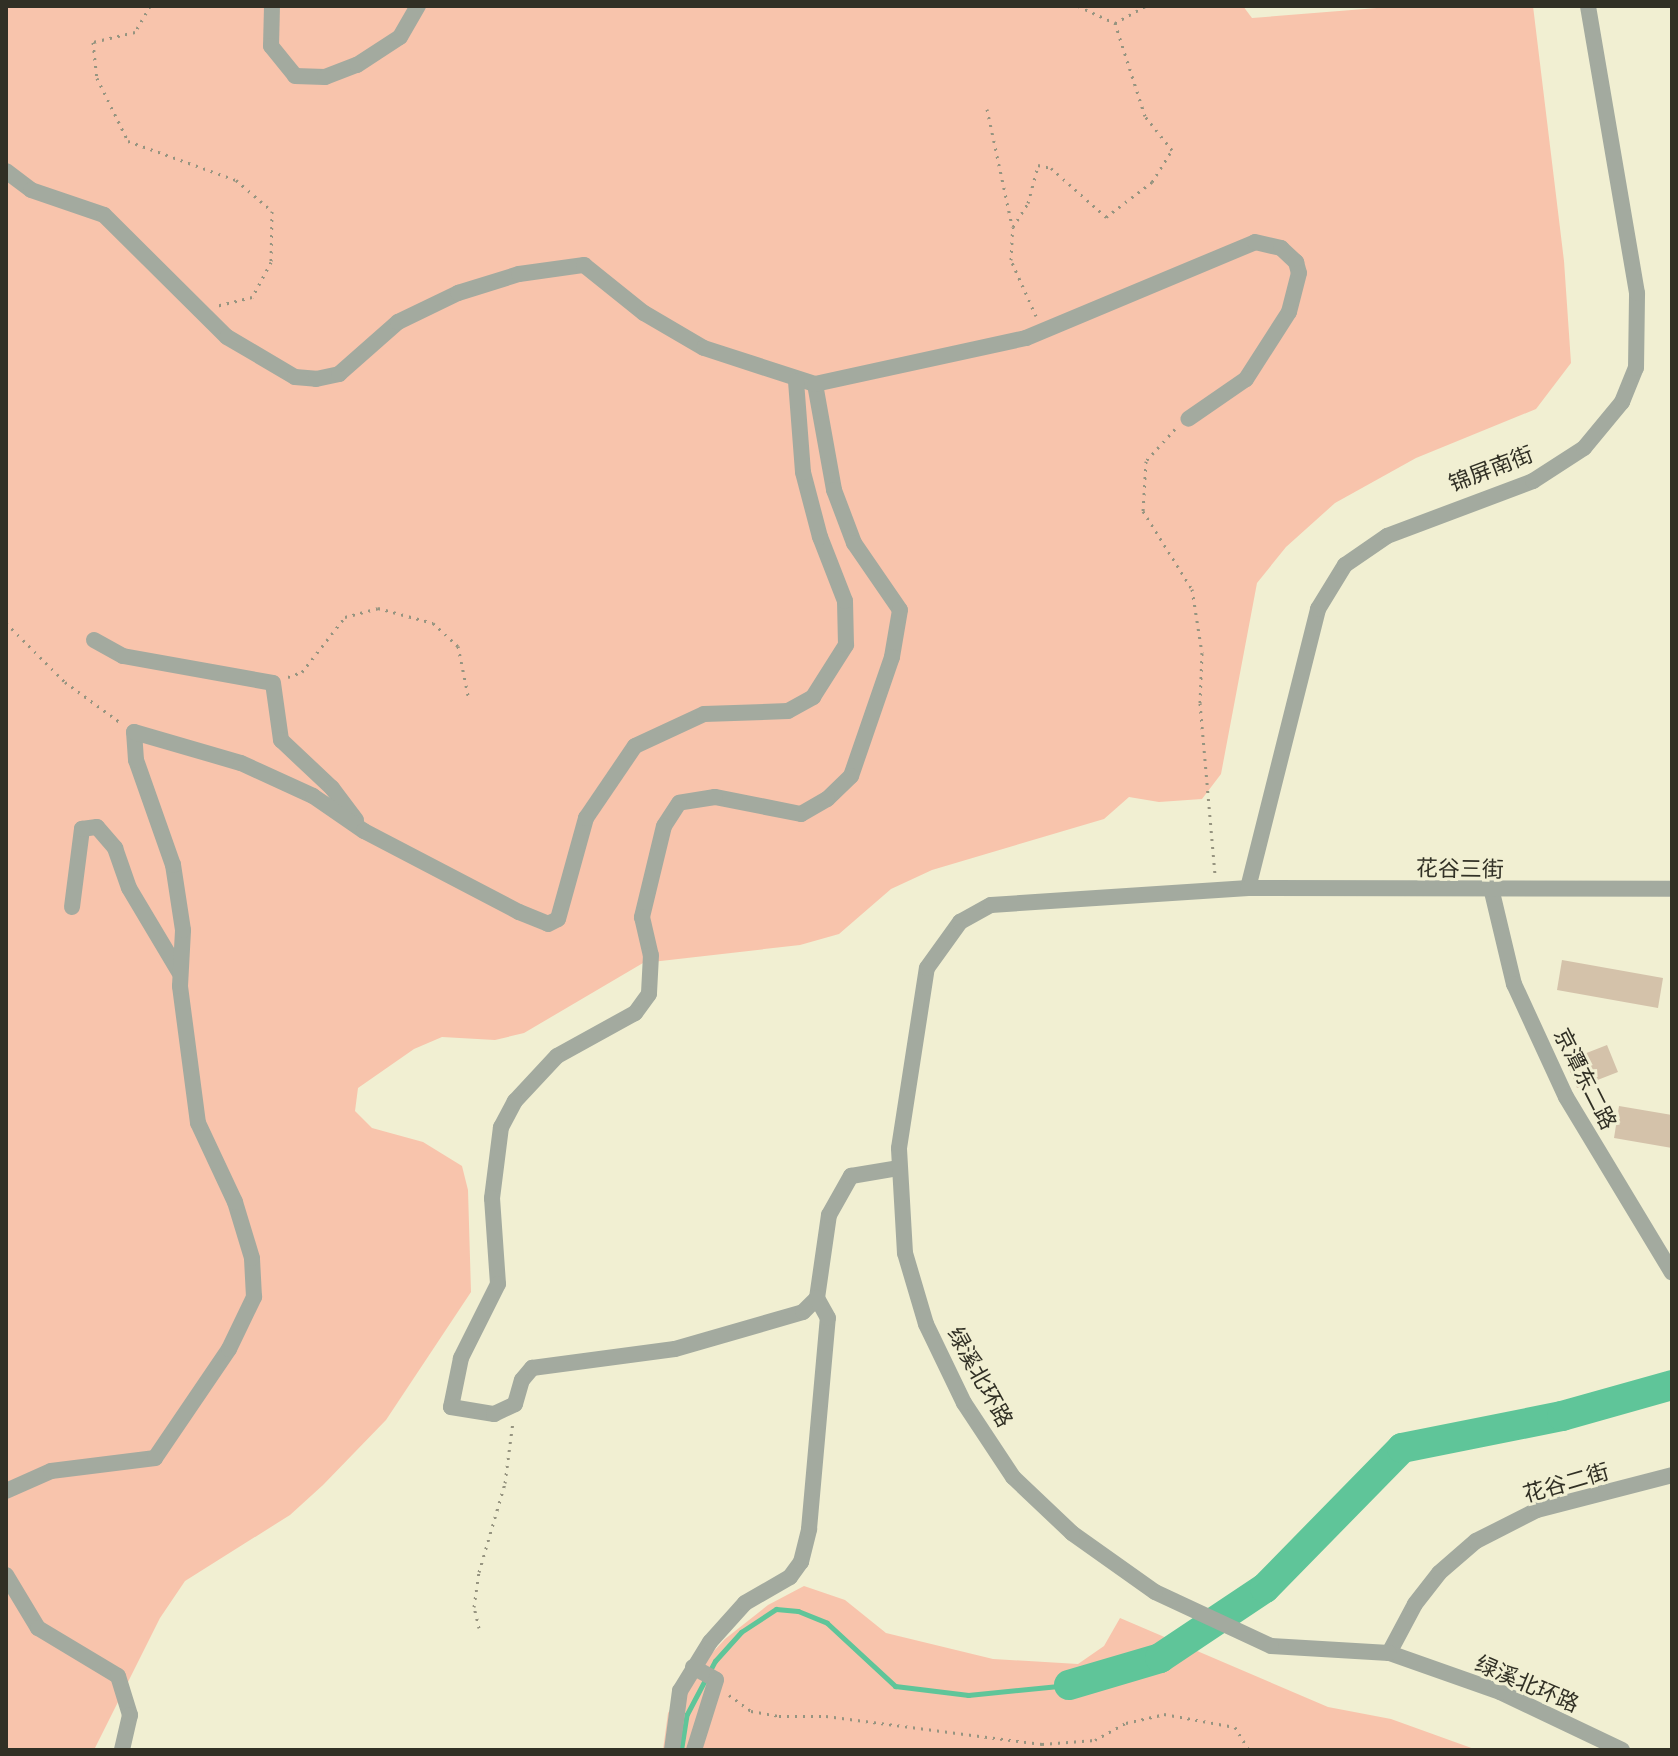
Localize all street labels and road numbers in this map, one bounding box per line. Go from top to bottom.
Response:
street label: 锦屏南街 [1445,441,1537,497]
street label: 花谷三街 [1416,855,1504,883]
street label: 京潭东二路 [1548,1024,1622,1134]
street label: 绿溪北环路 [942,1322,1018,1432]
street label: 花谷二街 [1520,1458,1612,1508]
street label: 绿溪北环路 [1471,1650,1583,1718]

